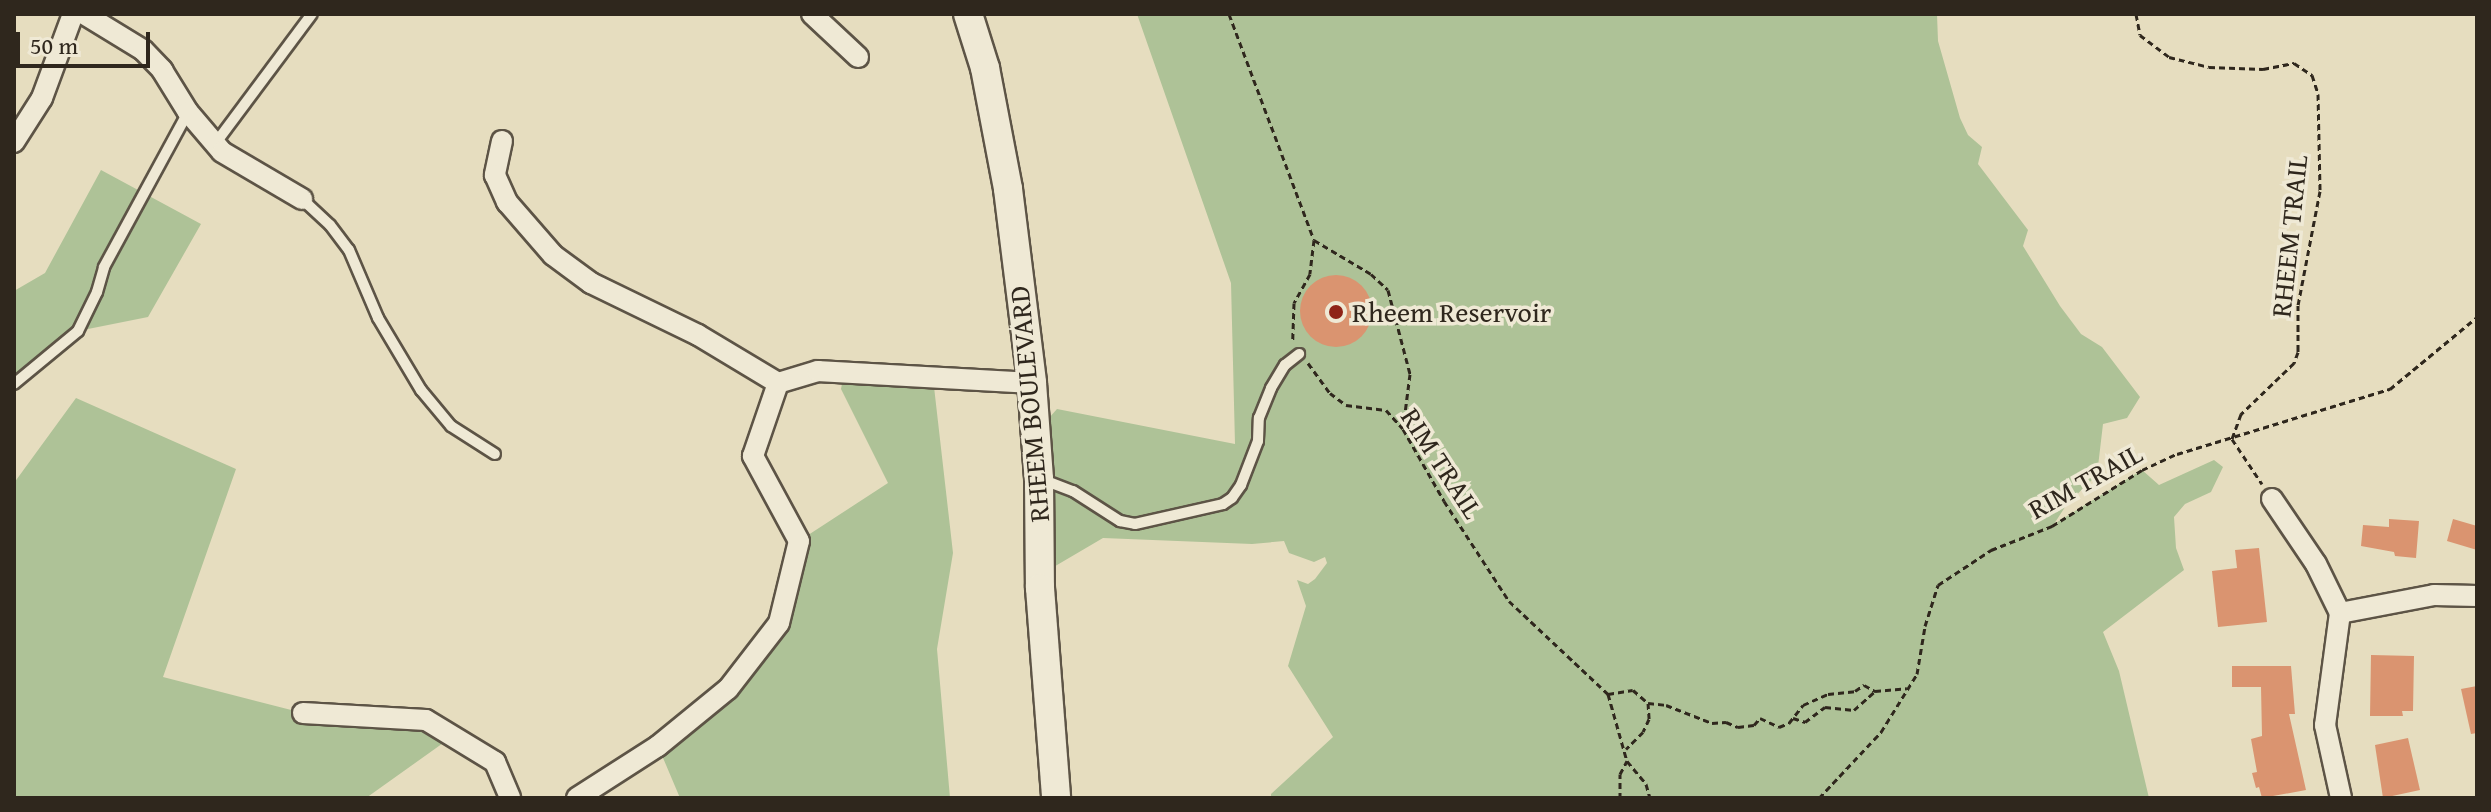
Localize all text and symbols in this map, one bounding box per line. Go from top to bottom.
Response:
scale bar [20,16,154,66]
text: 50 m [30,28,78,63]
street label: RHEEM TRAIL [2264,153,2314,319]
street label: RHEEM BOULEVARD [1002,284,1056,524]
place label: Rheem Reservoir [1352,295,1551,329]
marker: Rheem Reservoir [1327,303,1345,321]
street label: RIM TRAIL [1394,401,1490,525]
street label: RIM TRAIL [2022,436,2148,526]

